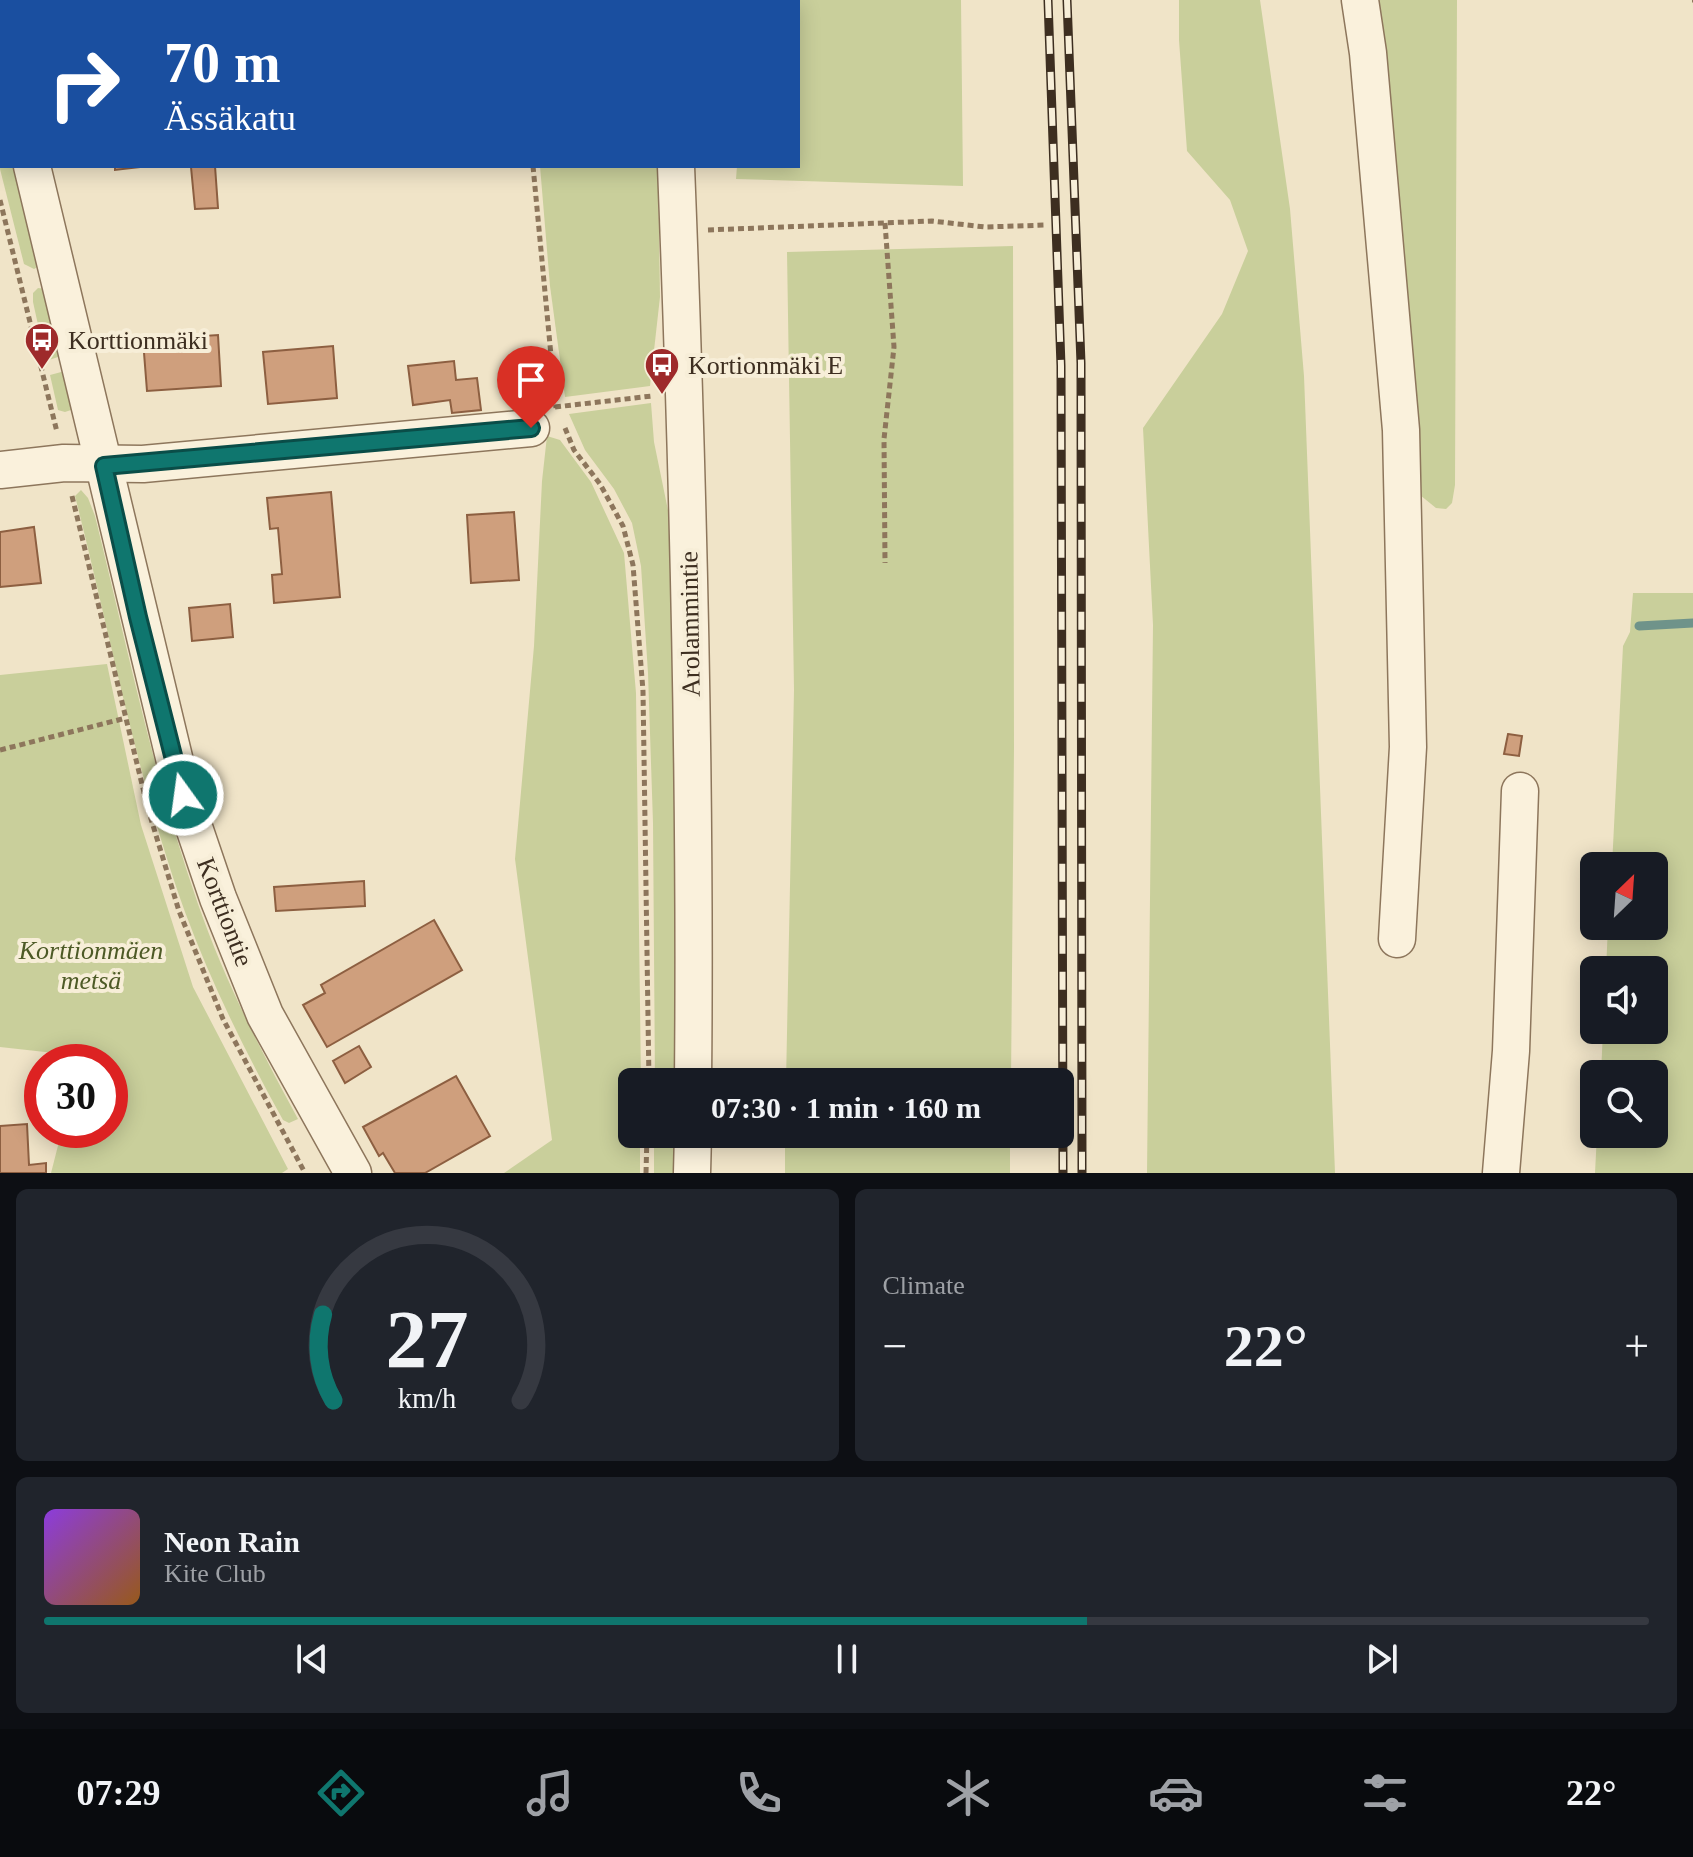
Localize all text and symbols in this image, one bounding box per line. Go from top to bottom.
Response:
icon: right [32,32,136,136]
text: 70 m [164,32,281,94]
text: Ässäkatu [164,98,296,138]
bus stop icon: Korttionmäki [23,321,61,371]
place label: Korttionmäki [68,326,208,355]
pin [497,346,565,428]
bus stop icon: Kortionmäki E [643,346,681,396]
place label: Kortionmäki E [688,351,843,380]
icon: arrive [509,358,553,402]
street label: Arolammintie [674,551,706,697]
position arrow [141,753,225,837]
north arrow [1580,852,1668,940]
map controls [1580,852,1668,1148]
street label: Korttiontie [191,854,259,970]
park label: Korttionmäen metsä [18,936,163,995]
button: sound [1580,956,1668,1044]
speed limit sign: 30 [24,1044,128,1148]
button: search [1580,1060,1668,1148]
text: 07:30 · 1 min · 160 m [711,1091,981,1124]
text: Climate [883,1271,965,1300]
text: 27 [386,1293,469,1385]
text: 22° [1224,1313,1308,1379]
text: − [883,1322,907,1371]
text: + [1624,1322,1649,1371]
text: km/h [398,1383,457,1414]
text: Neon Rain [164,1525,300,1558]
text: Kite Club [164,1559,266,1588]
icon: previous [290,1637,334,1681]
icon: pause [825,1637,869,1681]
icon: next [1360,1637,1404,1681]
icon: directions [313,1765,369,1821]
icon: music [522,1765,578,1821]
icon: phone [731,1765,787,1821]
icon: climate [940,1765,996,1821]
icon: car [1148,1765,1204,1821]
icon: filters [1357,1765,1413,1821]
text: 07:29 [76,1773,160,1813]
text: 22° [1566,1773,1617,1813]

